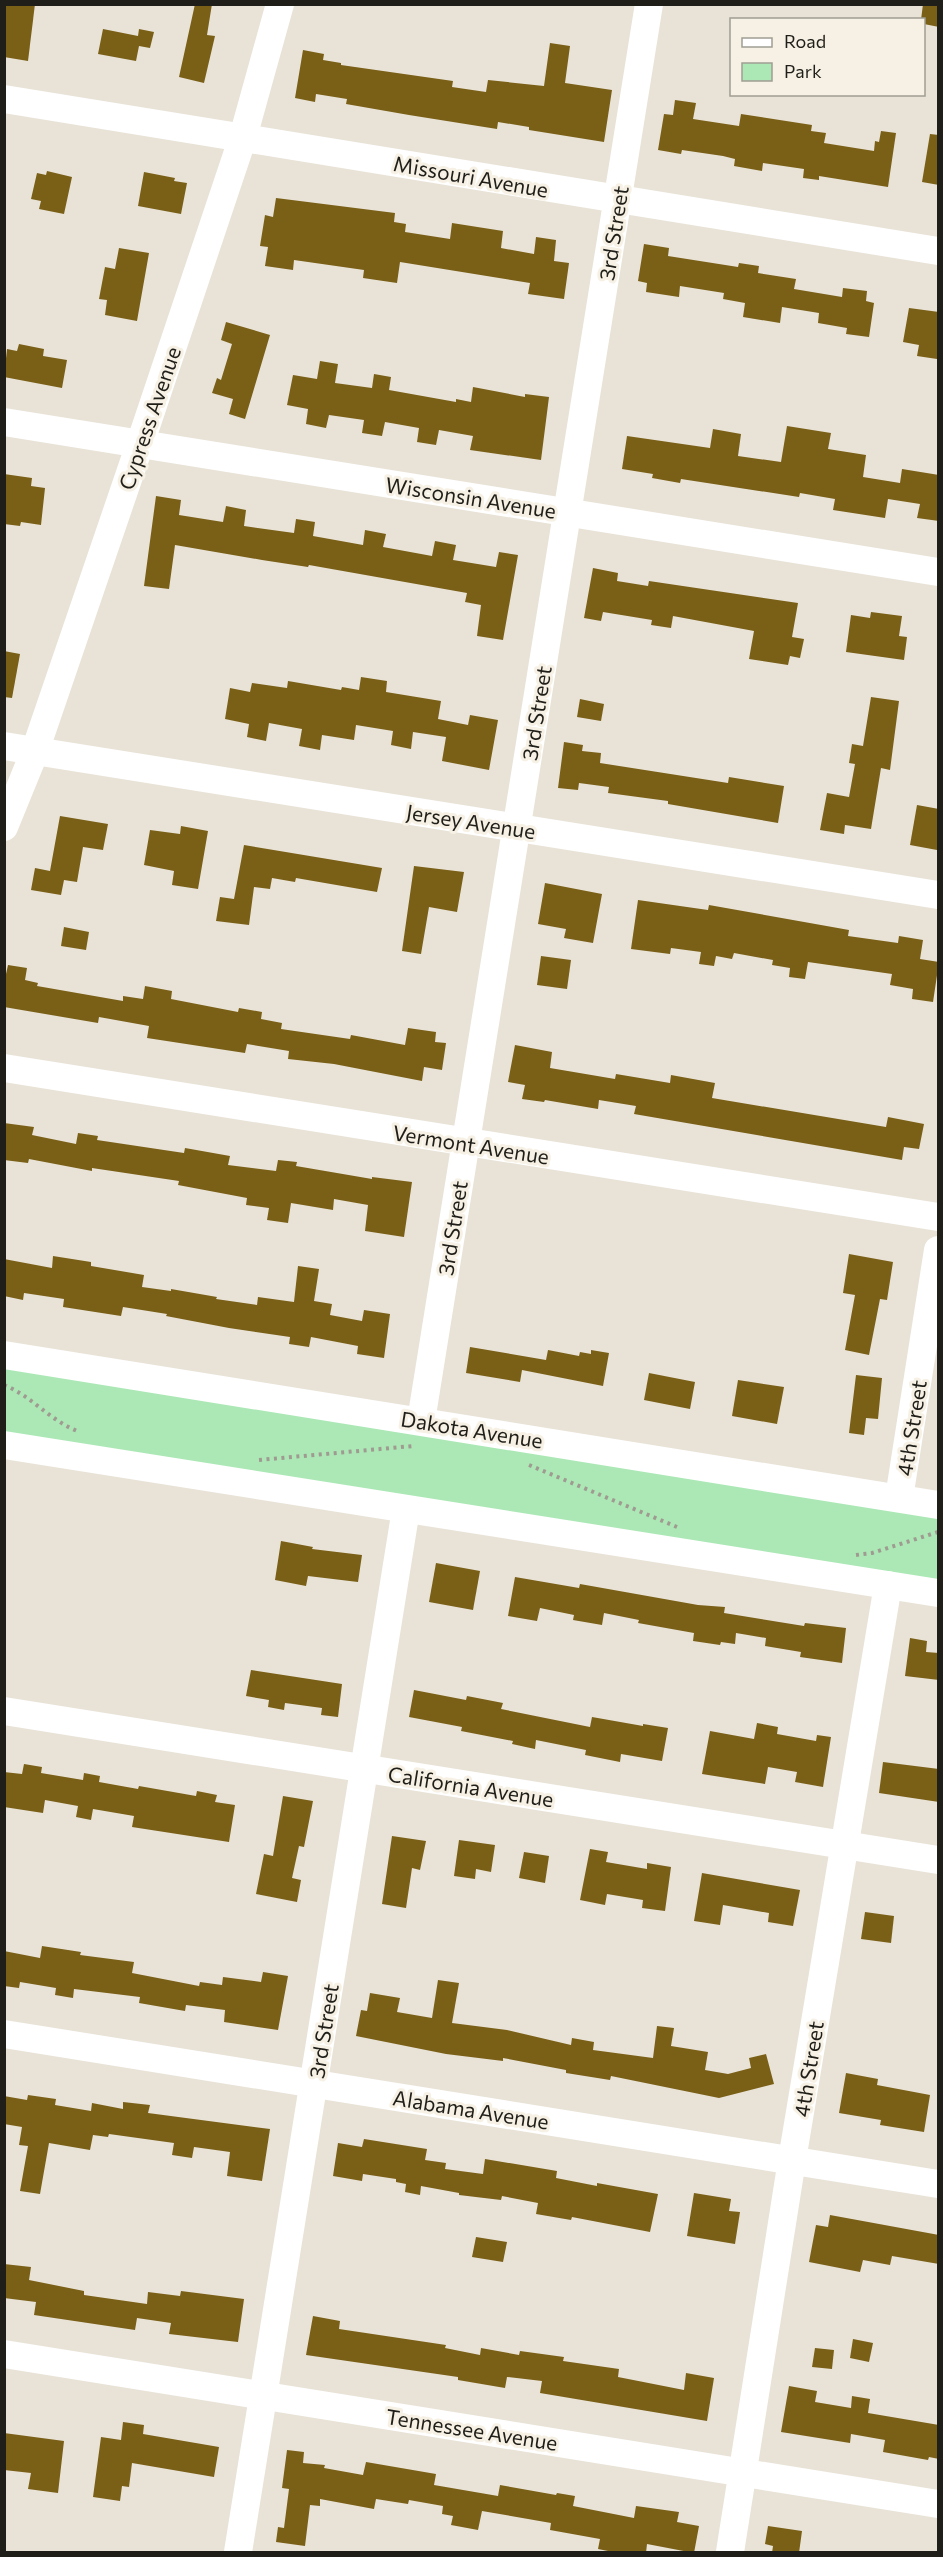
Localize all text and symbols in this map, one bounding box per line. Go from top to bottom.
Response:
legend [730,18,925,96]
text: Road [784,30,826,52]
text: Park [784,60,822,82]
street label: Missouri Avenue [392,150,550,202]
street label: 3rd Street [593,184,633,282]
street label: Cypress Avenue [113,343,185,493]
street label: Wisconsin Avenue [384,471,558,523]
street label: 3rd Street [516,664,556,762]
street label: Jersey Avenue [405,798,537,844]
street label: Vermont Avenue [391,1119,551,1169]
street label: 3rd Street [432,1179,472,1277]
street label: 4th Street [891,1378,931,1478]
street label: Dakota Avenue [399,1405,545,1453]
street label: California Avenue [386,1761,556,1811]
street label: 3rd Street [303,1982,343,2080]
street label: 4th Street [788,2019,828,2119]
street label: Alabama Avenue [391,2084,551,2134]
street label: Tennessee Avenue [384,2403,560,2455]

